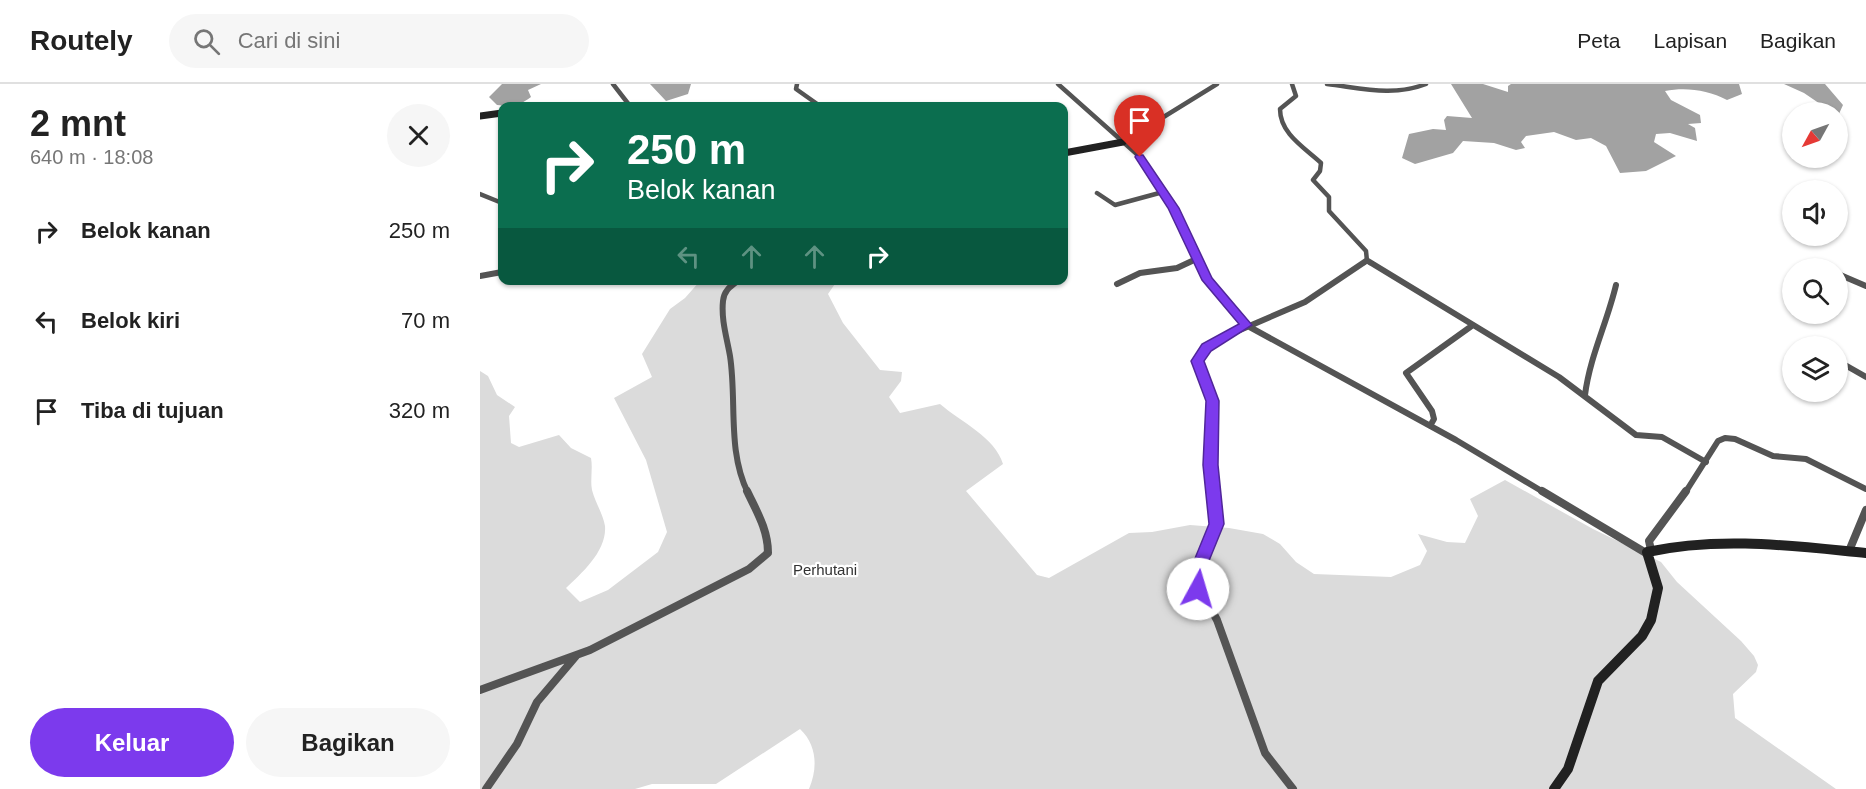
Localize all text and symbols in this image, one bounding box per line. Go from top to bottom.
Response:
search box [169,14,589,68]
text: Routely [30,25,133,56]
icon: search [190,25,223,58]
text: Cari di sini [238,28,340,53]
text: Peta [1577,29,1621,52]
text: Lapisan [1654,29,1727,52]
text: Bagikan [1760,29,1836,52]
pin [1114,95,1165,157]
north arrow [1782,102,1848,168]
map controls [1782,102,1848,402]
text: 2 mnt [30,103,126,144]
button: close [387,104,450,167]
icon: arrive [1123,104,1156,137]
icon: right [528,126,606,204]
text: 250 m [627,126,746,173]
text: 640 m · 18:08 [30,146,153,168]
text: Belok kanan [627,175,776,205]
button: sound [1782,180,1848,246]
icon: right [30,215,63,248]
text: Belok kanan [81,218,211,243]
text: 250 m [389,218,450,243]
icon: left [672,240,705,273]
icon: ahead [735,240,768,273]
icon: ahead [798,240,831,273]
icon: right [861,240,894,273]
button: search [1782,258,1848,324]
icon: left [30,305,63,338]
text: Belok kiri [81,308,180,333]
text: 70 m [401,308,450,333]
button: layers [1782,336,1848,402]
icon: arrive [30,395,63,428]
text: Tiba di tujuan [81,398,224,423]
text: 320 m [389,398,450,423]
position arrow [1166,557,1230,621]
park label: Perhutani [793,561,857,578]
button: Keluar [30,708,234,777]
button: Bagikan [246,708,450,777]

